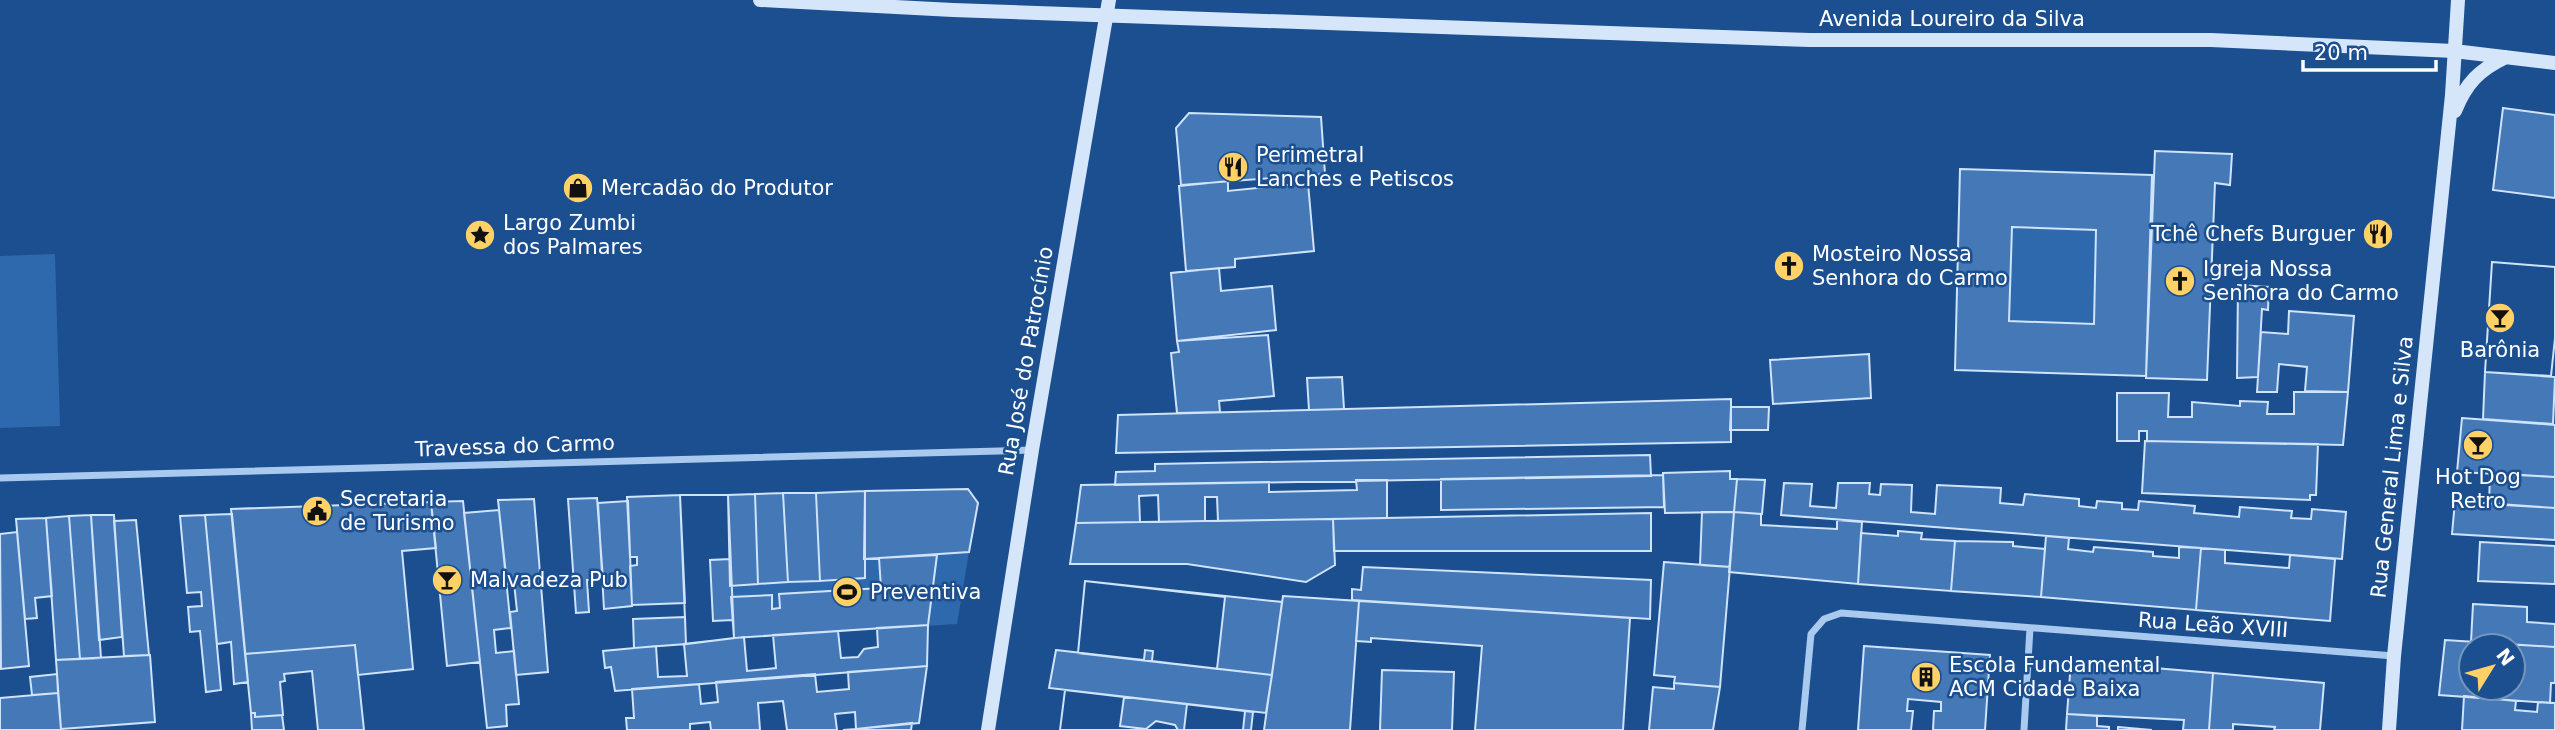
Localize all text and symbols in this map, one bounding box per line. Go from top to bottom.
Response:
street label: Avenida Loureiro da Silva [1819,7,2085,31]
scale bar [2303,28,2436,72]
text: 20 m [2314,41,2368,65]
place label: Perimetral Lanches e Petiscos [1256,143,1454,191]
restaurant icon: Perimetral Lanches e Petiscos [1216,150,1250,184]
shop icon: Mercadão do Produtor [561,171,595,205]
place label: Mercadão do Produtor [601,176,833,200]
place label: Largo Zumbi dos Palmares [503,211,643,259]
restaurant icon: Tchê Chefs Burguer [2361,217,2395,251]
place icon: Largo Zumbi dos Palmares [463,218,497,252]
place label: Tchê Chefs Burguer [2150,222,2355,246]
place label: Mosteiro Nossa Senhora do Carmo [1812,242,2008,290]
street label: Rua José do Patrocínio [994,245,1058,477]
church icon: Mosteiro Nossa Senhora do Carmo [1772,249,1806,283]
place label: Igreja Nossa Senhora do Carmo [2203,257,2399,305]
church icon: Igreja Nossa Senhora do Carmo [2163,264,2197,298]
bar icon: Barônia [2483,301,2517,335]
street label: Rua General Lima e Silva [2366,335,2418,599]
place label: Barônia [2460,338,2540,362]
bar icon: Hot Dog Retro [2461,428,2495,462]
street label: Travessa do Carmo [414,431,615,462]
place label: Hot Dog Retro [2435,465,2521,513]
place label: Secretaria de Turismo [340,487,455,535]
public building icon: Secretaria de Turismo [300,494,334,528]
bar icon: Malvadeza Pub [430,563,464,597]
place label: Malvadeza Pub [470,568,628,592]
sports icon: Preventiva [830,575,864,609]
place label: Preventiva [870,580,981,604]
street label: Rua Leão XVIII [2137,608,2289,642]
north arrow [2457,632,2527,702]
text: N [2492,644,2519,670]
place label: Escola Fundamental ACM Cidade Baixa [1949,653,2160,701]
building icon: Escola Fundamental ACM Cidade Baixa [1909,660,1943,694]

